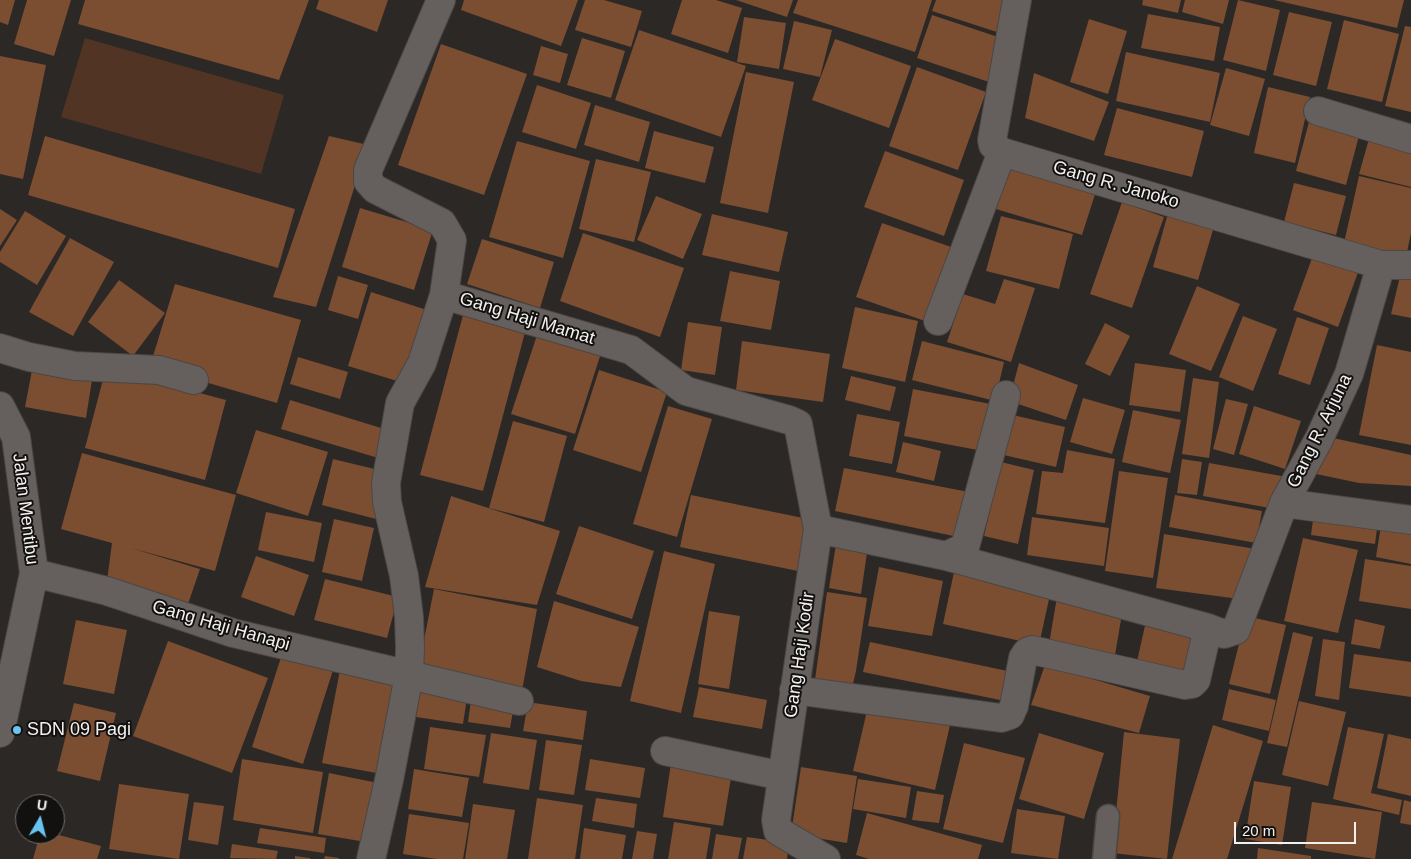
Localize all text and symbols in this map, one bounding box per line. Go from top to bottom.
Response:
street label: Gang R. Janoko [1051,157,1181,213]
street label: Gang Haji Mamat [457,288,597,350]
street label: Gang R. Arjuna [1283,371,1357,491]
street label: Jalan Mentibu [7,452,43,566]
street label: Gang Haji Kodir [780,591,820,719]
street label: Gang Haji Hanapi [150,596,292,656]
place label: SDN 09 Pagi [27,719,131,741]
marker: SDN 09 Pagi [11,724,23,736]
north arrow [15,794,65,844]
text: U [36,797,48,814]
scale bar [1236,812,1358,844]
text: 20 m [1242,822,1275,839]

